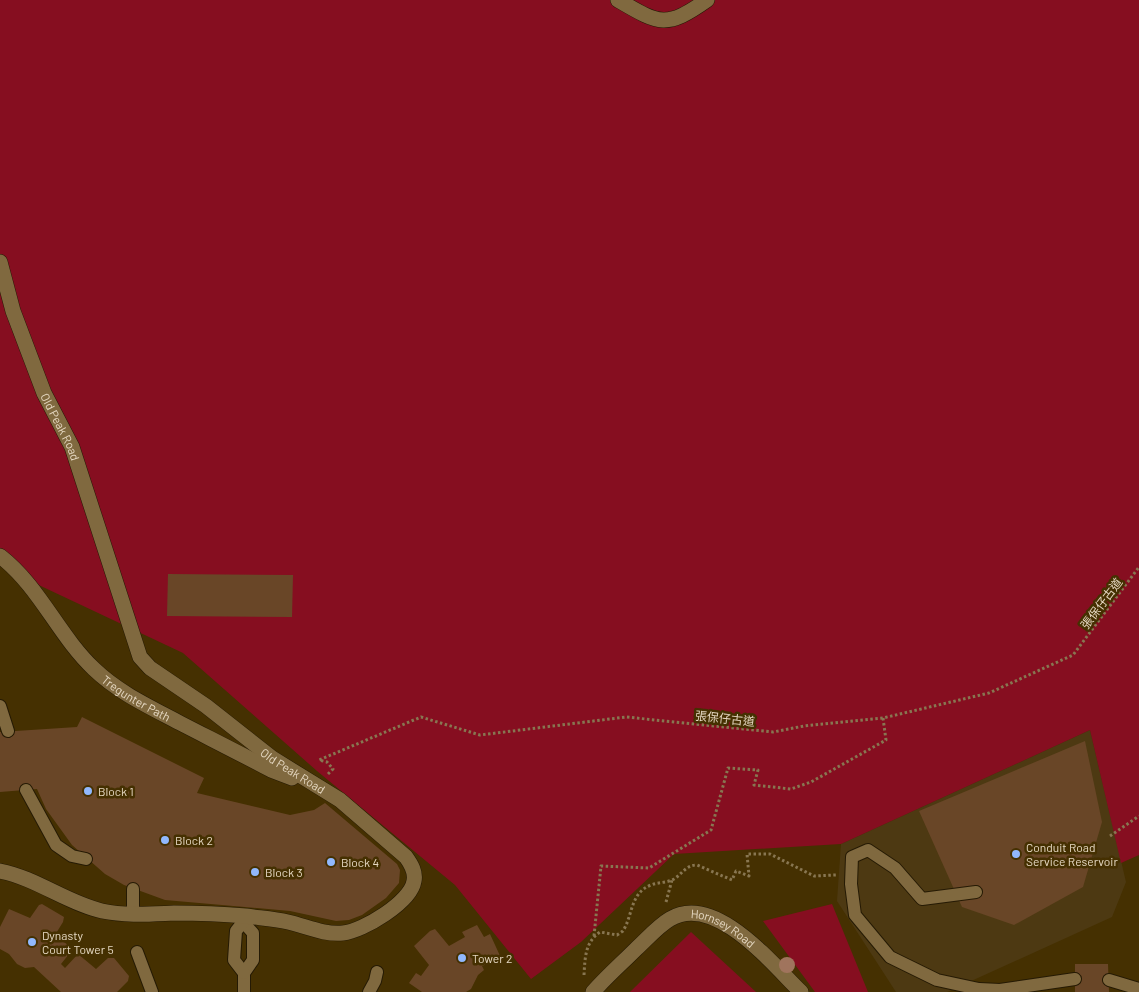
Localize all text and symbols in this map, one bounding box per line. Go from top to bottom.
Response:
street label: Old Peak Road [38,391,83,462]
street label: 張保仔古道 [1077,575,1125,631]
street label: Tregunter Path [99,672,173,724]
street label: 張保仔古道 [694,708,756,728]
street label: Old Peak Road [258,745,328,796]
place label: Block 1 [98,784,134,798]
marker: Block 1 [82,785,94,797]
place label: Block 2 [175,833,213,847]
marker: Block 2 [159,834,171,846]
place label: Conduit Road Service Reservoir [1026,840,1118,868]
marker: Conduit Road Service Reservoir [1010,848,1022,860]
place label: Block 4 [341,855,379,869]
marker: Block 4 [325,856,337,868]
place label: Block 3 [265,865,303,879]
marker: Block 3 [249,866,261,878]
street label: Hornsey Road [690,906,758,950]
place label: Dynasty Court Tower 5 [42,928,114,956]
marker: Dynasty Court Tower 5 [26,936,38,948]
place label: Tower 2 [472,951,512,965]
marker: Tower 2 [456,952,468,964]

